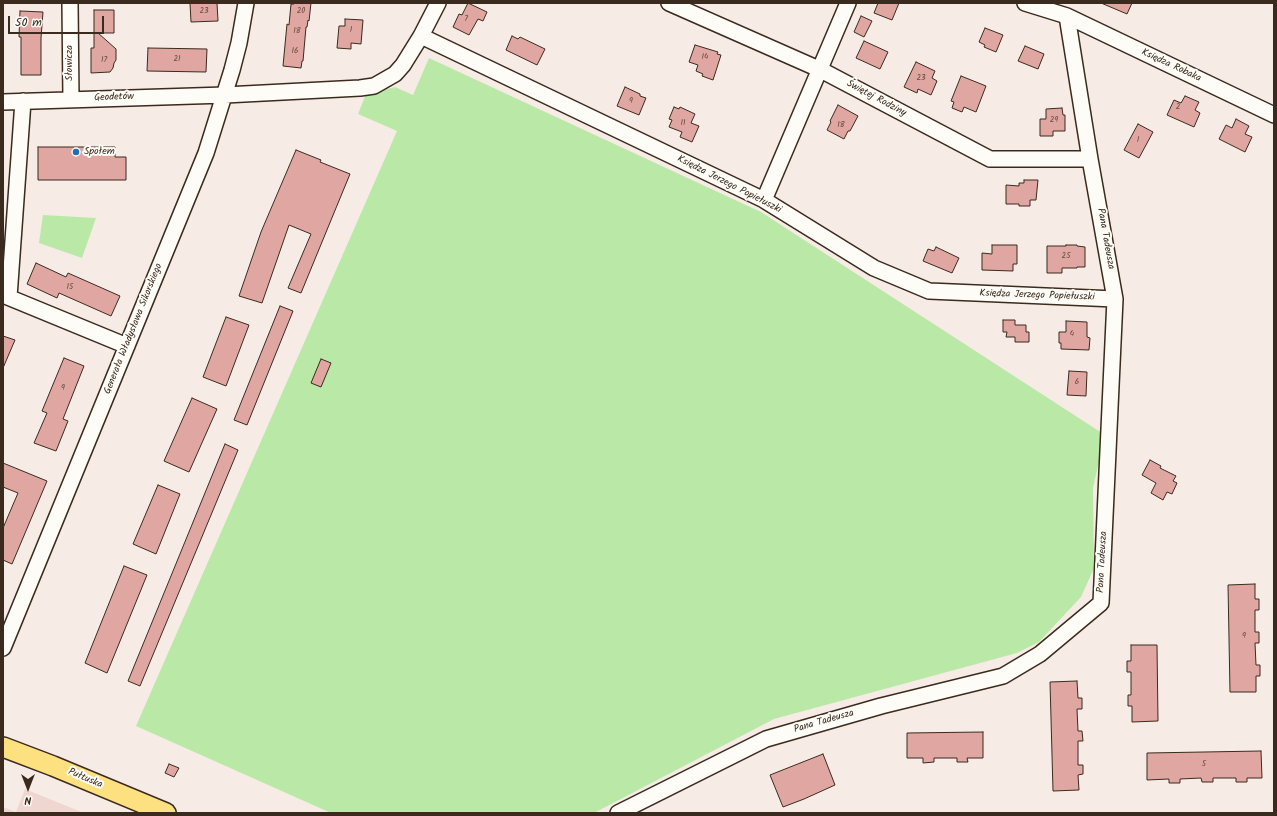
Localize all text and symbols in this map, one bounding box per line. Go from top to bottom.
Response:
house number: 23 [199,7,209,17]
house number: 20 [297,7,305,17]
scale bar [10,8,106,34]
text: 50 m [15,13,42,32]
house number: 7 [464,15,468,25]
house number: 1 [350,26,352,36]
house number: 18 [293,27,301,37]
street label: Słowicza [64,45,76,81]
house number: 16 [292,47,298,57]
street label: Księdza Robaka [1139,47,1203,85]
house number: 14 [702,53,708,63]
house number: 21 [173,55,181,65]
house number: 17 [101,56,107,66]
house number: 23 [916,74,926,84]
street label: Świętej Rodziny [844,78,908,120]
street label: Geodetów [94,91,134,105]
house number: 9 [629,97,633,107]
house number: 2 [1176,103,1180,113]
house number: 29 [1050,116,1058,126]
house number: 11 [680,119,686,129]
house number: 18 [837,121,845,131]
house number: 1 [1137,136,1139,146]
place label: Społem [84,146,115,158]
marker: Społem [71,147,81,157]
street label: Księdza Jerzego Popiełuszki [675,153,783,217]
street label: Pana Tadeusza [1094,208,1116,270]
house number: 25 [1062,252,1070,262]
street label: Generała Władysława Sikorskiego [102,262,166,396]
house number: 15 [67,283,73,293]
street label: Księdza Jerzego Popiełuszki [979,288,1095,304]
house number: 4 [1070,330,1074,340]
house number: 6 [1075,378,1079,388]
house number: 9 [61,384,65,394]
street label: Pana Tadeusza [1095,531,1111,593]
house number: 9 [1242,632,1246,642]
street label: Pana Tadeusza [793,708,855,736]
house number: 5 [1202,760,1206,770]
street label: Pułtuska [66,766,104,792]
north arrow [8,768,48,808]
text: N [25,791,31,809]

